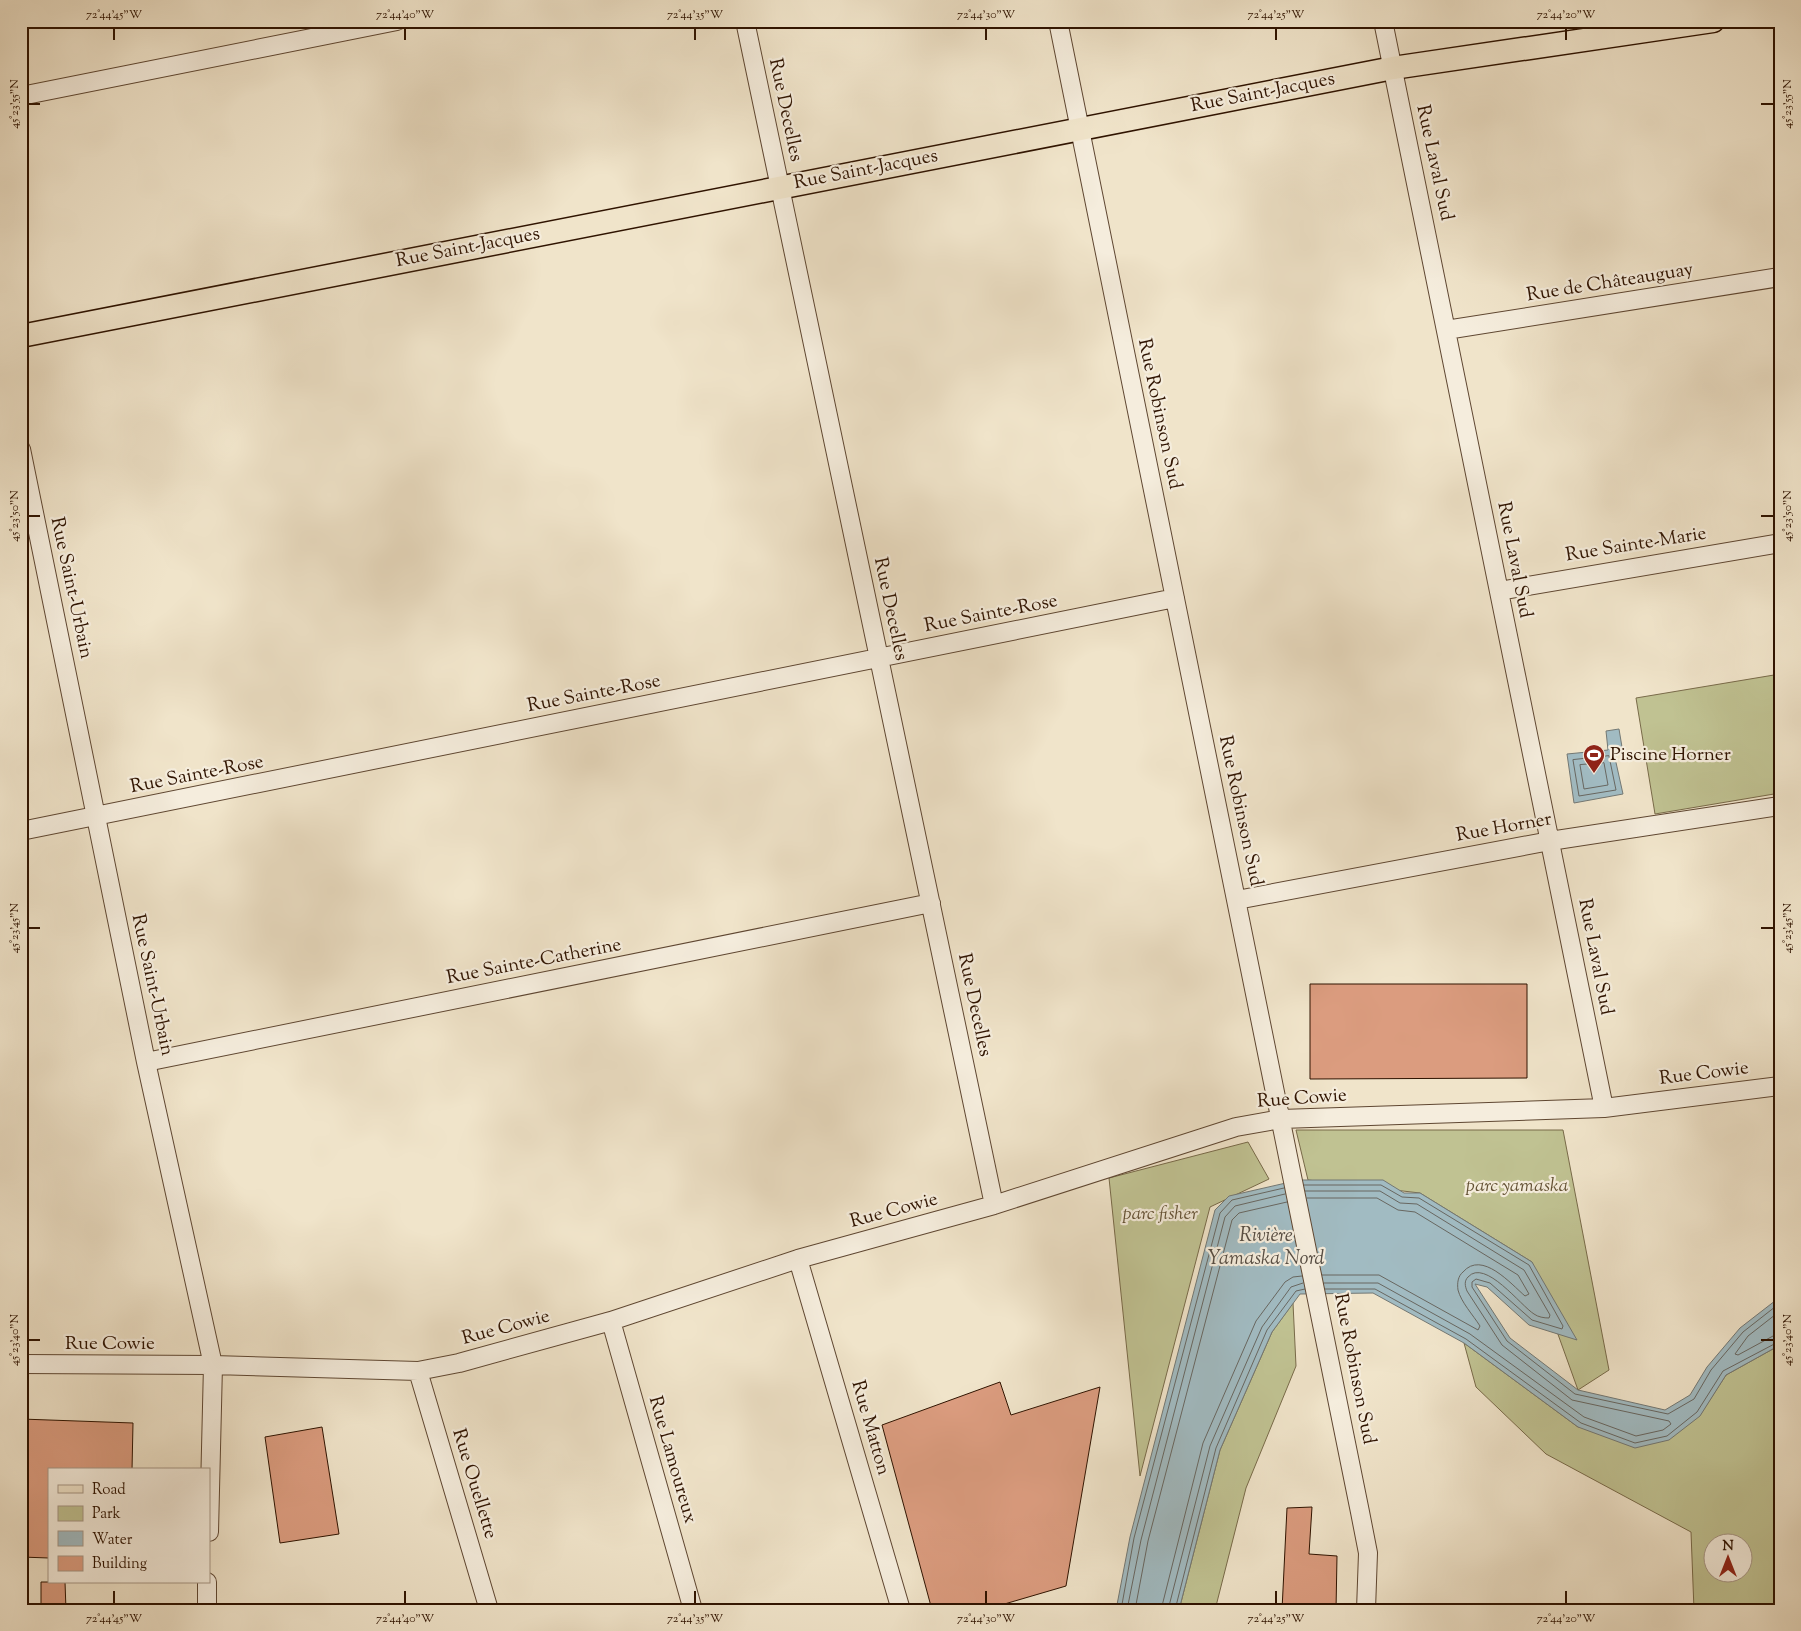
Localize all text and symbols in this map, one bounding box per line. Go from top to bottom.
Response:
text: 72°44'45"W [86,6,143,24]
text: 72°44'40"W [376,6,435,24]
text: 72°44'35"W [667,6,724,24]
text: 72°44'30"W [957,6,1016,24]
text: 72°44'25"W [1248,6,1305,24]
text: 72°44'20"W [1537,6,1596,24]
street label: Rue Decelles [761,56,809,164]
street label: Rue Saint-Jacques [1189,66,1337,120]
text: 45°23'55"N [6,79,24,129]
text: 45°23'55"N [1779,79,1797,129]
street label: Rue Laval Sud [1409,103,1460,224]
street label: Rue Saint-Jacques [792,143,940,197]
street label: Rue Saint-Jacques [394,221,542,275]
street label: Rue de Châteauguay [1525,256,1696,310]
street label: Rue Robinson Sud [1130,336,1188,492]
text: 45°23'50"N [6,490,24,542]
text: 45°23'50"N [1779,490,1797,542]
street label: Rue Laval Sud [1489,500,1539,621]
street label: Rue Saint-Urbain [43,515,99,661]
street label: Rue Sainte-Marie [1564,521,1708,569]
street label: Rue Decelles [866,555,914,663]
street label: Rue Sainte-Rose [922,588,1060,640]
street label: Rue Sainte-Rose [525,668,663,720]
street label: Rue Robinson Sud [1211,733,1269,889]
place label: Piscine Horner [1610,742,1731,769]
sports icon: Piscine Horner [1582,743,1606,774]
street label: Rue Sainte-Rose [128,749,266,801]
street label: Rue Horner [1454,806,1554,850]
street label: Rue Laval Sud [1570,897,1620,1018]
text: 45°23'45"N [6,902,24,953]
text: 45°23'45"N [1779,902,1797,953]
street label: Rue Saint-Urbain [124,912,180,1058]
street label: Rue Sainte-Catherine [444,932,624,992]
street label: Rue Decelles [950,951,998,1059]
street label: Rue Cowie [1658,1055,1750,1093]
street label: Rue Cowie [1256,1082,1348,1116]
park label: parc yamaska [1466,1173,1569,1200]
street label: Rue Cowie [847,1186,941,1236]
park label: parc fisher [1122,1201,1198,1228]
water label: Rivière Yamaska Nord [1207,1222,1325,1274]
street label: Rue Robinson Sud [1326,1291,1382,1447]
street label: Rue Cowie [459,1303,553,1353]
text: 45°23'40"N [6,1314,24,1366]
text: 45°23'40"N [1779,1314,1797,1366]
street label: Rue Cowie [65,1331,155,1358]
street label: Rue Matton [844,1377,896,1479]
street label: Rue Lamoureux [641,1393,703,1527]
street label: Rue Ouellette [444,1426,504,1543]
legend [48,1468,210,1584]
text: Road [92,1480,126,1501]
text: Park [92,1504,121,1525]
text: Water [92,1530,133,1551]
north arrow [1704,1534,1754,1584]
text: N [1722,1537,1734,1557]
text: Building [92,1554,147,1575]
text: 72°44'45"W [86,1610,143,1628]
text: 72°44'40"W [376,1610,435,1628]
text: 72°44'35"W [667,1610,724,1628]
text: 72°44'30"W [957,1610,1016,1628]
text: 72°44'25"W [1248,1610,1305,1628]
text: 72°44'20"W [1537,1610,1596,1628]

